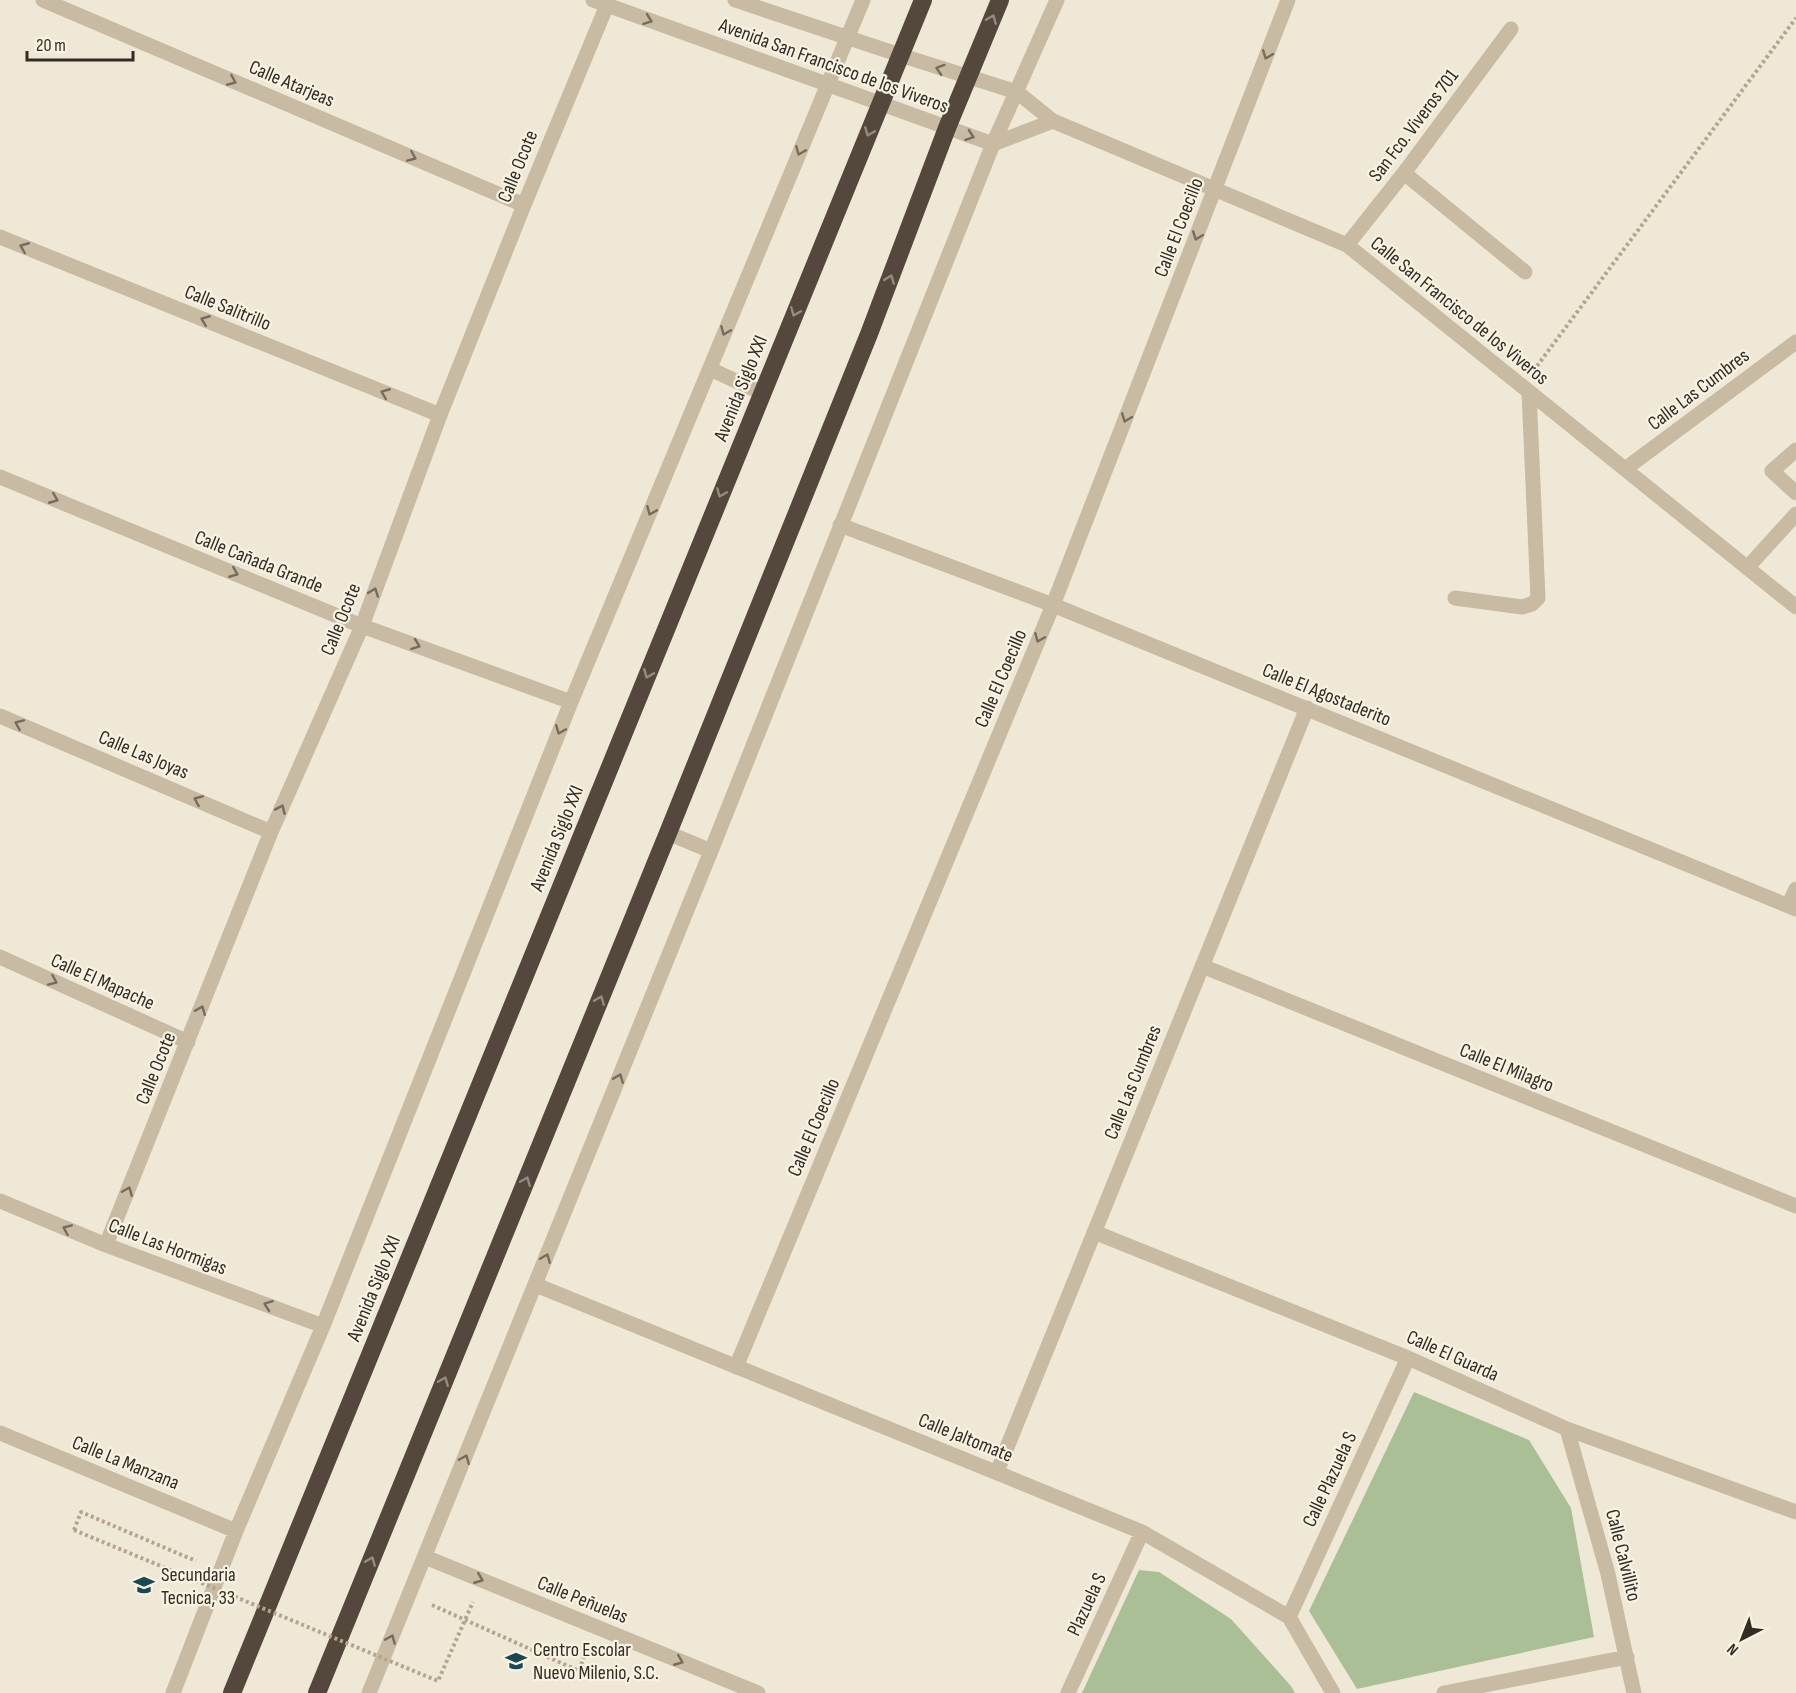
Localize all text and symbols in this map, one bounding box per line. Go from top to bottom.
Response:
one-way arrow [642,13,653,26]
street label: Avenida San Francisco de los Viveros [715,13,952,119]
one-way arrow [985,15,997,26]
scale bar [27,24,134,62]
text: 20 m [36,35,66,56]
one-way arrow [1262,49,1275,59]
street label: Calle Atarjeas [245,55,338,113]
one-way arrow [935,63,946,76]
street label: San Fco. Viveros 701 [1364,65,1464,187]
one-way arrow [226,74,237,86]
one-way arrow [864,126,876,137]
street label: Calle Ocote [493,127,543,206]
one-way arrow [964,128,975,141]
one-way arrow [795,145,807,156]
one-way arrow [405,150,416,162]
street label: Calle El Coecillo [1149,174,1209,280]
one-way arrow [1192,230,1204,241]
street label: Calle San Francisco de los Viveros [1365,231,1553,390]
one-way arrow [19,241,30,254]
one-way arrow [882,274,895,285]
street label: Calle Salitrillo [181,280,274,336]
one-way arrow [790,306,802,317]
one-way arrow [200,315,211,327]
one-way arrow [720,325,732,336]
street label: Avenida Siglo XXI [708,332,773,446]
street label: Calle Las Cumbres [1643,344,1754,436]
one-way arrow [381,388,392,400]
one-way arrow [1121,412,1133,423]
one-way arrow [716,487,728,498]
one-way arrow [48,492,59,504]
one-way arrow [646,505,658,516]
street label: Calle Cañada Grande [191,525,326,599]
one-way arrow [228,566,239,578]
street label: Calle Ocote [316,580,366,659]
one-way arrow [367,587,380,598]
street label: Calle El Coecillo [970,626,1032,731]
one-way arrow [1034,632,1046,643]
one-way arrow [410,638,421,651]
street label: Calle El Agostaderito [1259,658,1395,732]
one-way arrow [643,667,655,678]
one-way arrow [14,719,25,731]
one-way arrow [555,724,567,735]
street label: Calle Las Joyas [95,725,192,785]
street label: Avenida Siglo XXI [524,782,589,896]
one-way arrow [193,796,204,808]
one-way arrow [274,805,286,816]
street label: Calle El Mapache [47,948,158,1015]
one-way arrow [47,974,58,986]
one-way arrow [593,995,605,1006]
one-way arrow [194,1005,206,1016]
street label: Calle Las Cumbres [1099,1022,1167,1143]
street label: Calle Ocote [131,1029,181,1108]
street label: Calle El Milagro [1456,1038,1557,1098]
one-way arrow [612,1073,624,1084]
street label: Calle El Coecillo [783,1075,845,1180]
one-way arrow [519,1176,531,1187]
one-way arrow [121,1186,133,1197]
street label: Calle Las Hormigas [105,1213,230,1280]
one-way arrow [62,1224,73,1236]
street label: Avenida Siglo XXI [341,1232,406,1346]
one-way arrow [539,1254,552,1264]
one-way arrow [264,1300,274,1313]
street label: Calle El Guarda [1403,1325,1502,1387]
one-way arrow [437,1376,449,1387]
street label: Calle Jaltomate [915,1408,1016,1468]
street label: Calle Plazuela S [1297,1428,1362,1531]
street label: Calle La Manzana [69,1431,183,1495]
one-way arrow [458,1454,470,1465]
street label: Calle Calvillito [1600,1507,1646,1604]
one-way arrow [364,1556,376,1567]
place label: Secundaria Tecnica, 33 [161,1563,236,1610]
street label: Plazuela S [1062,1569,1112,1640]
street label: Calle Peñuelas [534,1571,632,1629]
one-way arrow [473,1572,484,1584]
school or university icon: Secundaria Tecnica, 33 [132,1573,156,1597]
north arrow [1712,1609,1772,1669]
one-way arrow [384,1634,396,1645]
place label: Centro Escolar Nuevo Milenio, S.C. [533,1638,659,1685]
text: N [1723,1639,1742,1659]
school or university icon: Centro Escolar Nuevo Milenio, S.C. [504,1649,528,1673]
one-way arrow [673,1654,684,1666]

